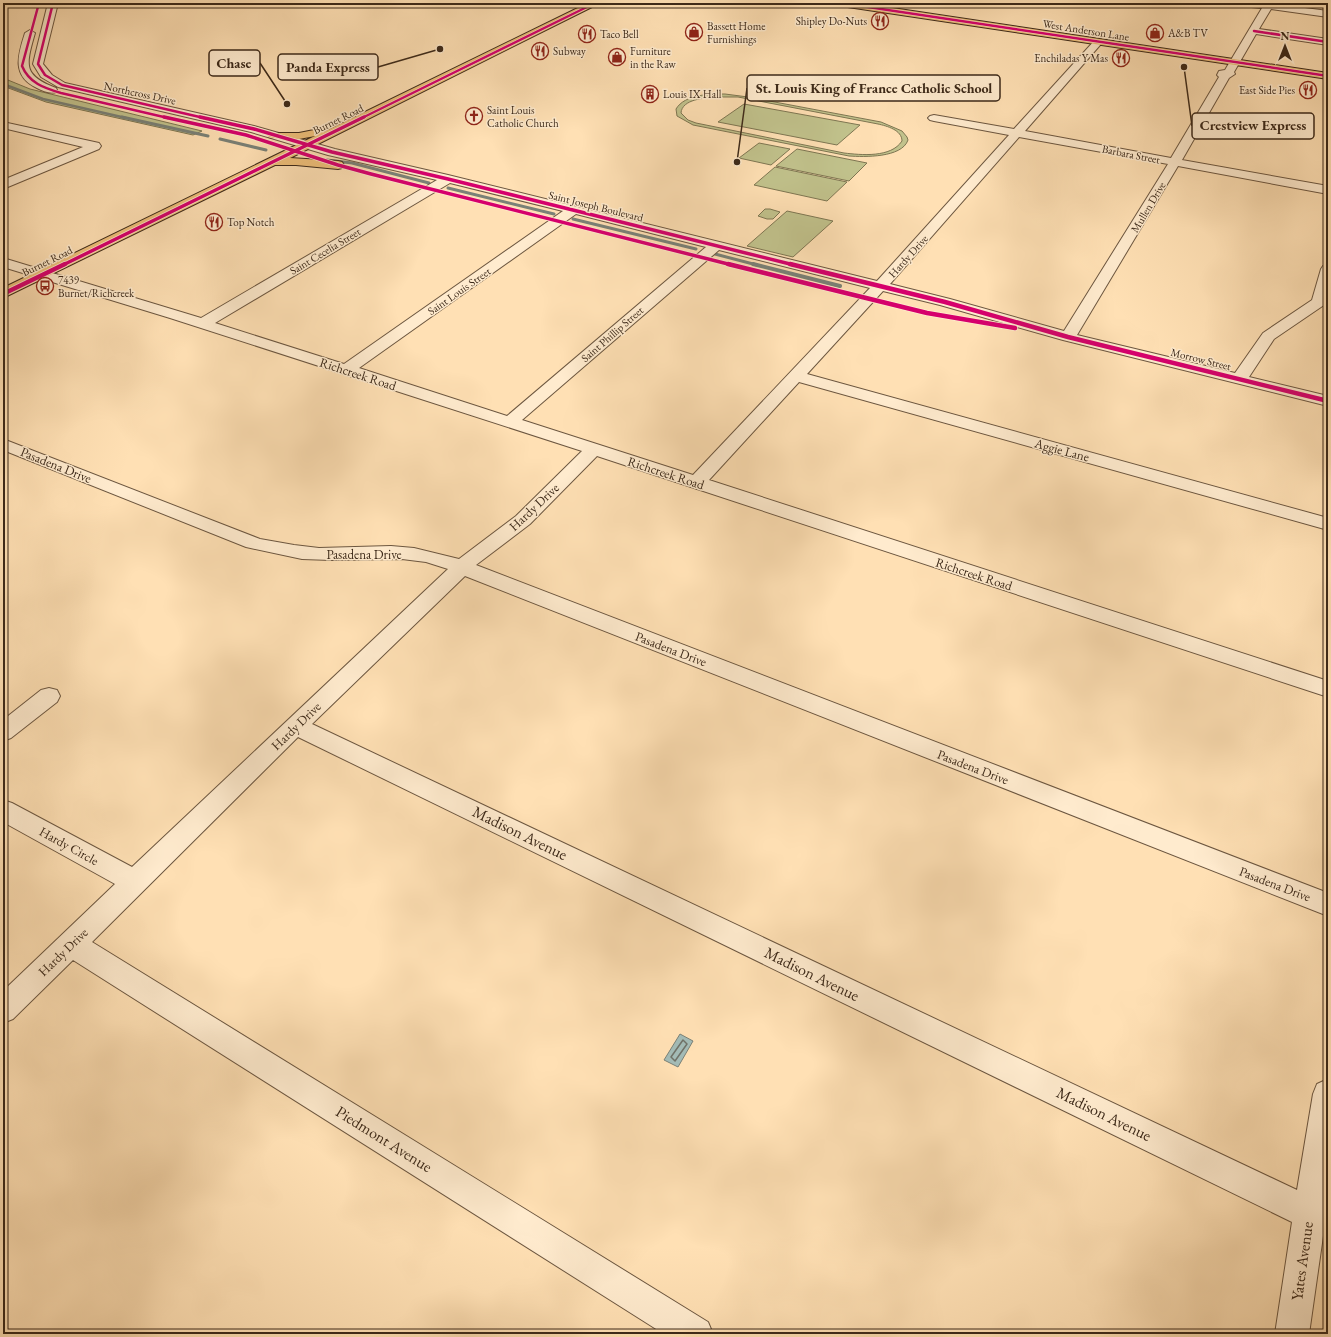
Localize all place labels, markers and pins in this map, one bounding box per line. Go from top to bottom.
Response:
restaurant icon: Shipley Do-Nuts [870,11,890,31]
place label: Shipley Do-Nuts [796,14,867,28]
place label: Bassett Home Furnishings [707,19,766,46]
shop icon: Bassett Home Furnishings [684,22,704,42]
shop icon: A&B TV [1145,23,1165,43]
restaurant icon: Taco Bell [577,24,597,44]
place label: A&B TV [1167,26,1208,40]
place label: Taco Bell [600,27,639,41]
restaurant icon: Subway [530,41,550,61]
place label: Subway [553,44,586,58]
place label: Furniture in the Raw [630,44,676,71]
shop icon: Furniture in the Raw [607,47,627,67]
restaurant icon: Enchiladas Y Mas [1111,48,1131,68]
callout: Chase [209,50,260,76]
place label: Enchiladas Y Mas [1034,51,1108,65]
callout: Panda Express [278,54,378,80]
callout: St. Louis King of France Catholic School [747,75,1000,101]
restaurant icon: East Side Pies [1298,80,1318,100]
place label: East Side Pies [1239,83,1295,97]
building icon: Louis IX Hall [640,84,660,104]
place label: Louis IX Hall [663,87,722,101]
place label: Saint Louis Catholic Church [487,103,559,130]
church icon: Saint Louis Catholic Church [464,106,484,126]
callout: Crestview Express [1192,113,1314,139]
restaurant icon: Top Notch [204,212,224,232]
place label: Top Notch [227,215,275,229]
place label: 7439 Burnet/Richcreek [58,273,135,300]
bus stop icon: 7439 Burnet/Richcreek [35,276,55,296]

